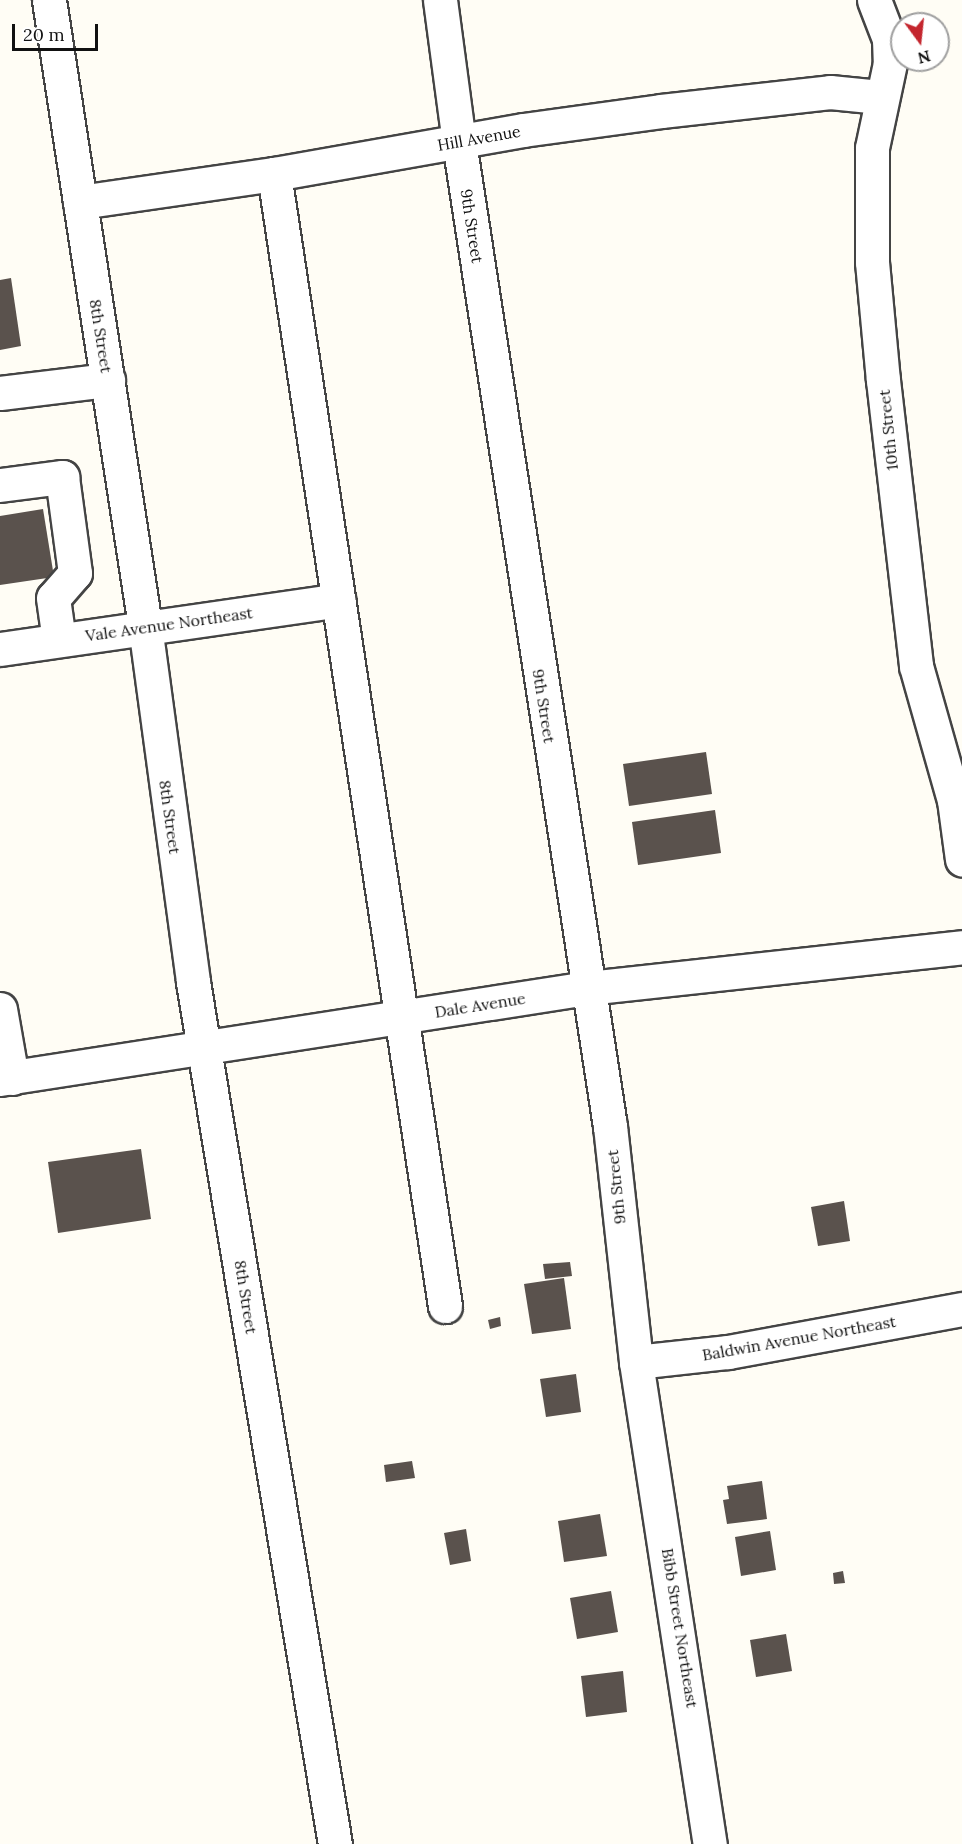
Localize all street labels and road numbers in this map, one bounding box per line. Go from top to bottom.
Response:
street label: Hill Avenue [436,121,522,155]
street label: 9th Street [457,188,487,264]
street label: 8th Street [86,298,116,374]
street label: 10th Street [874,389,902,471]
street label: Vale Avenue Northeast [84,603,254,645]
street label: 9th Street [529,668,559,744]
street label: 8th Street [155,779,185,855]
street label: Dale Avenue [433,988,527,1022]
street label: 9th Street [603,1149,629,1225]
street label: 8th Street [231,1259,261,1335]
street label: Baldwin Avenue Northeast [701,1311,897,1365]
street label: Bibb Street Northeast [658,1547,702,1709]

